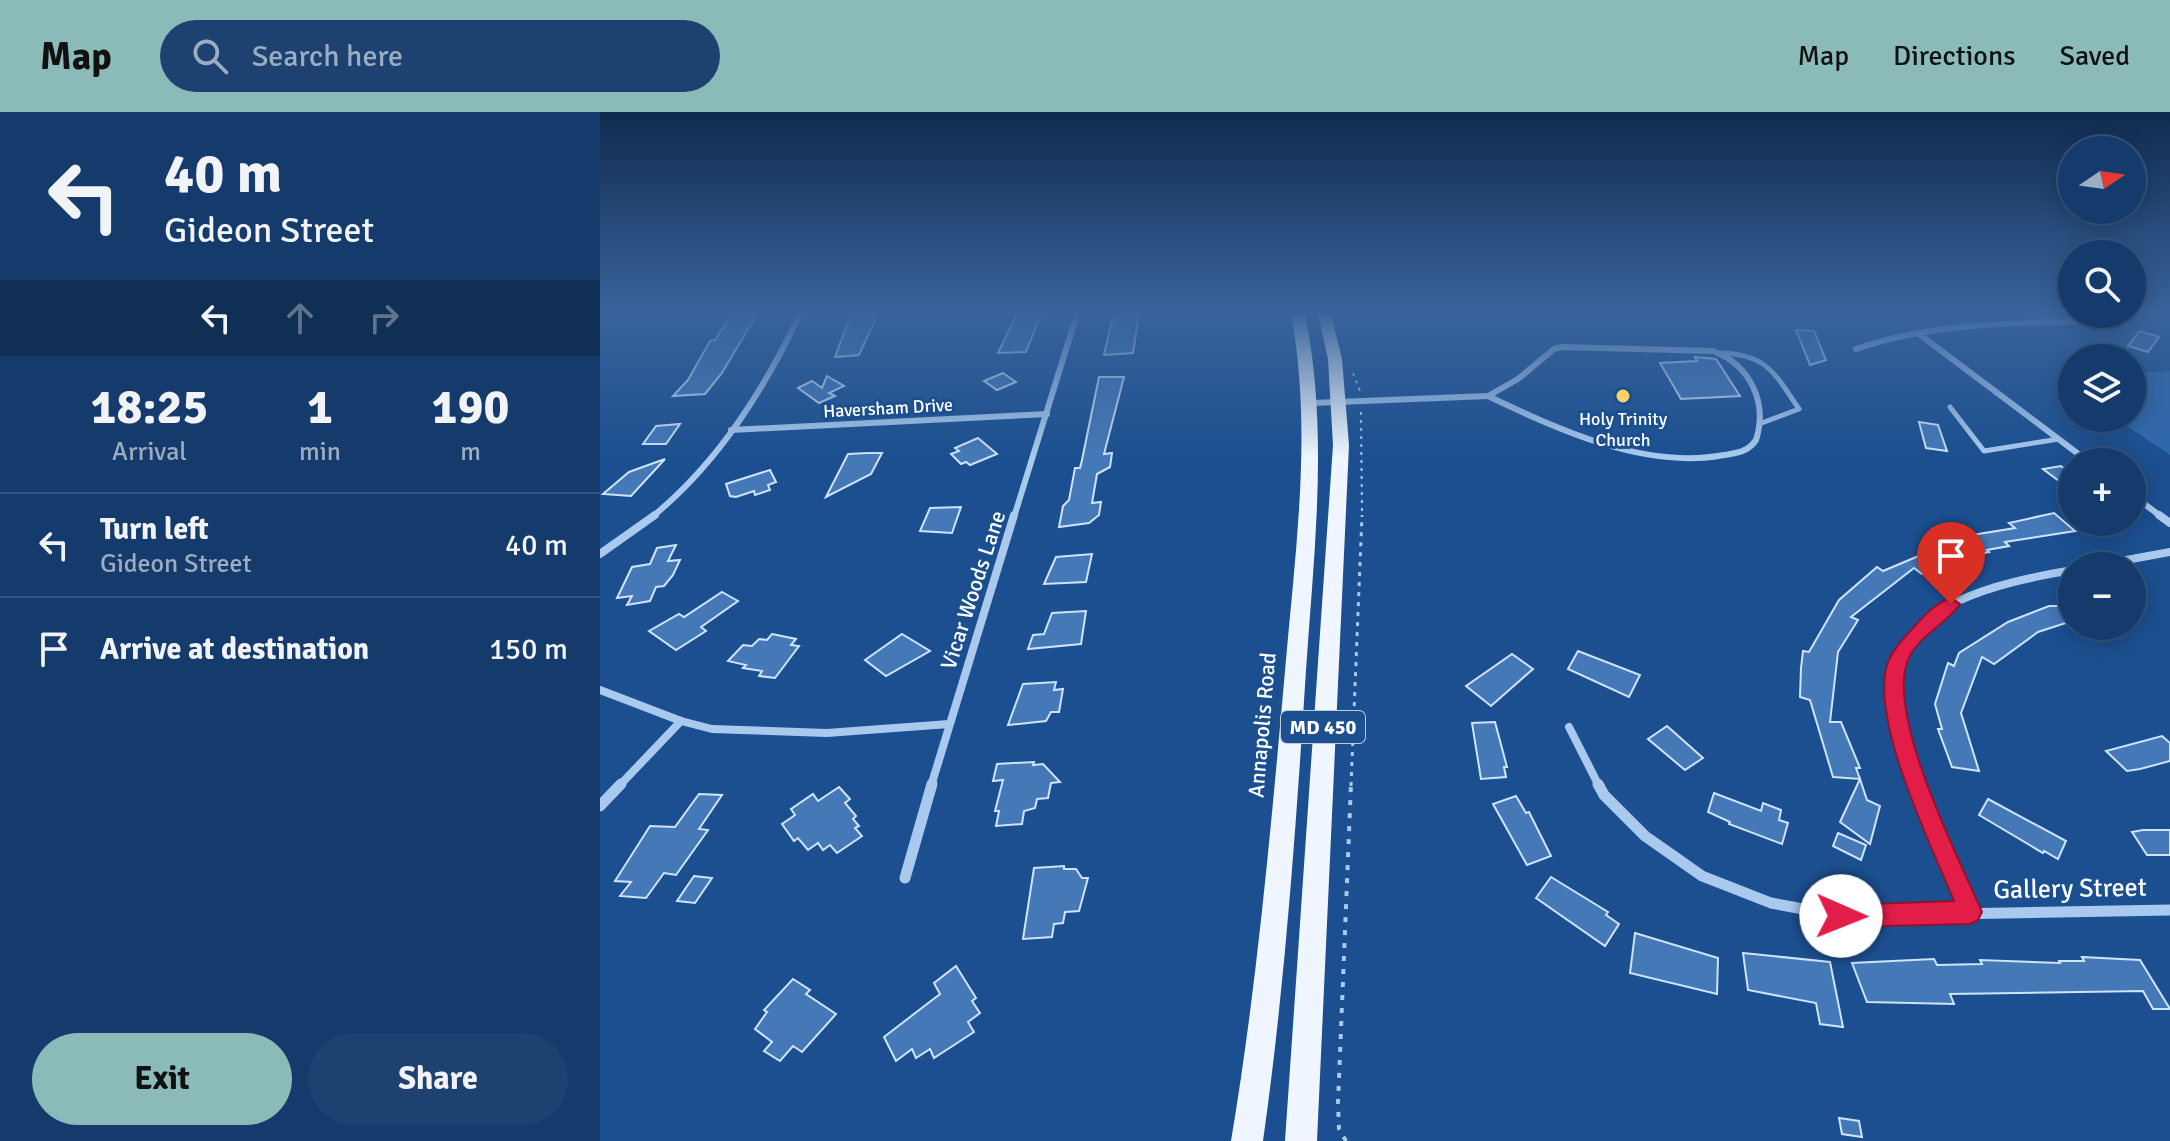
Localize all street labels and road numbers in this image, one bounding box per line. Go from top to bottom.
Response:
street label: Haversham Drive [823,394,953,422]
street label: Vicar Woods Lane [935,507,1011,673]
street label: Annapolis Road [1242,651,1282,799]
road number: MD 450 [1281,711,1365,743]
street label: Gallery Street [1993,872,2147,906]

